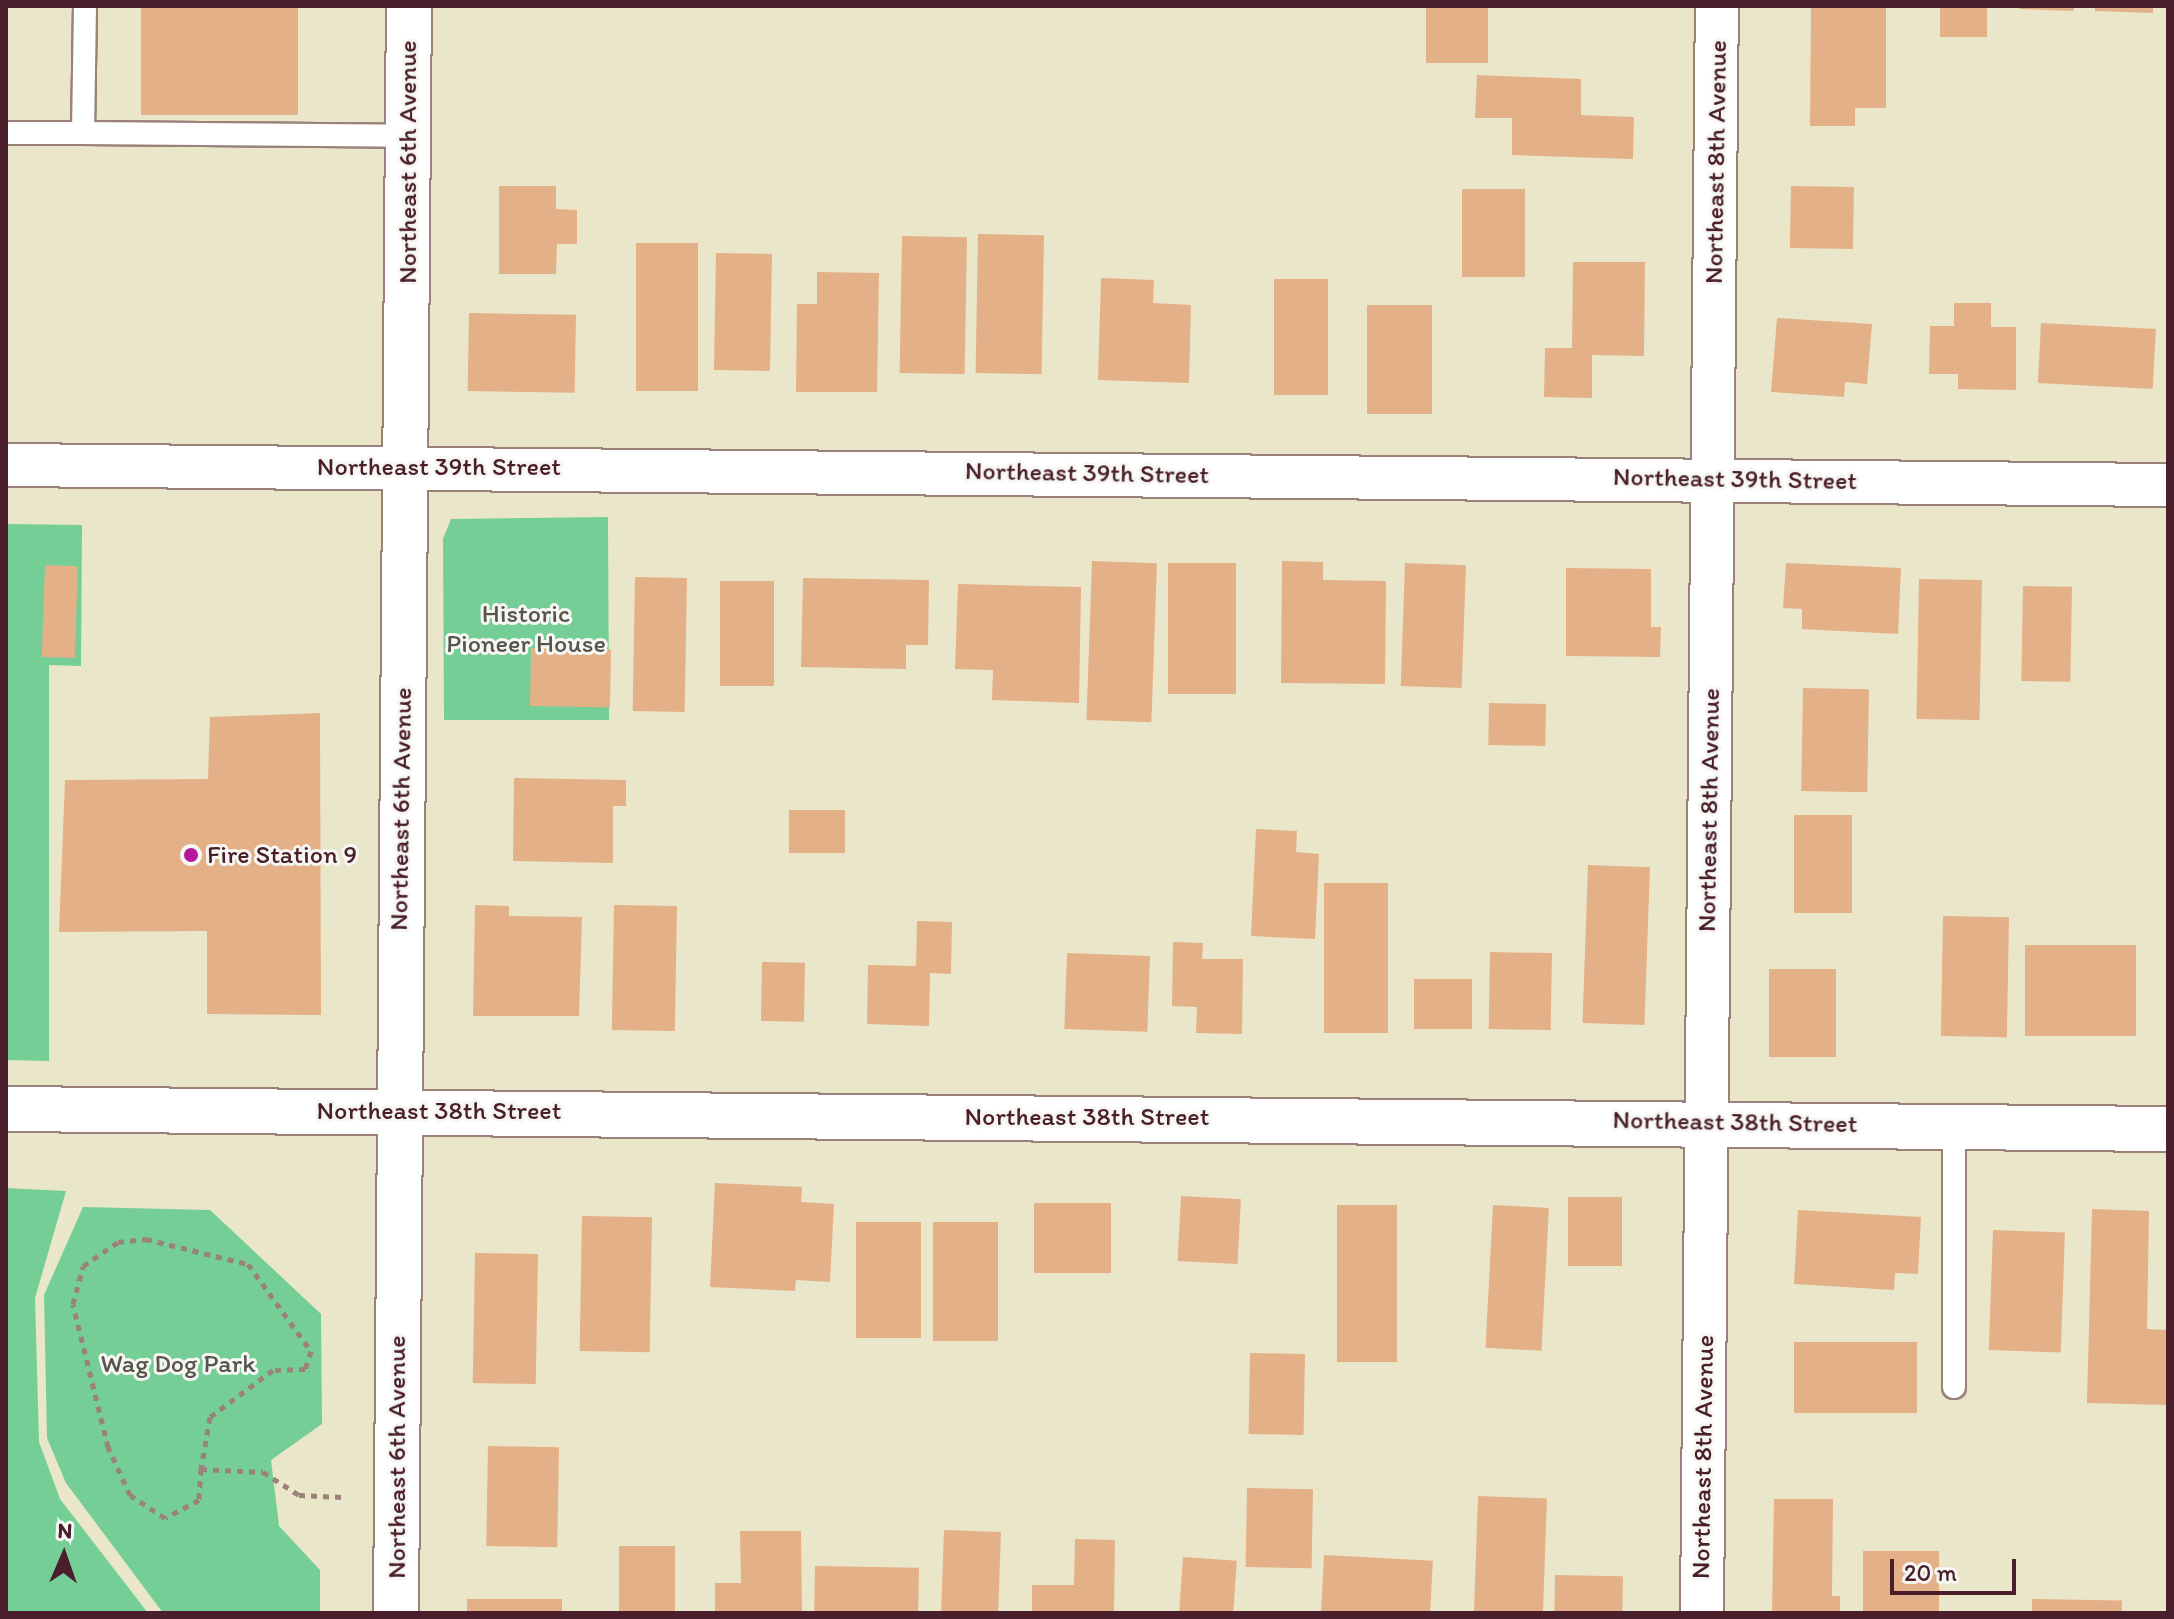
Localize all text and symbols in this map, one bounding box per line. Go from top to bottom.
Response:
street label: Northeast 6th Avenue [392,41,424,283]
street label: Northeast 8th Avenue [1698,41,1734,283]
street label: Northeast 39th Street [317,451,561,483]
street label: Northeast 39th Street [965,455,1209,491]
street label: Northeast 39th Street [1613,461,1857,497]
park label: Historic Pioneer House [446,598,606,660]
street label: Northeast 6th Avenue [383,688,419,930]
street label: Northeast 8th Avenue [1691,689,1727,931]
place label: Fire Station 9 [207,839,357,871]
marker: Fire Station 9 [182,846,200,864]
street label: Northeast 38th Street [317,1095,561,1127]
street label: Northeast 38th Street [965,1101,1209,1133]
street label: Northeast 38th Street [1613,1104,1857,1140]
street label: Northeast 6th Avenue [381,1336,413,1578]
street label: Northeast 8th Avenue [1685,1336,1721,1578]
park label: Wag Dog Park [101,1348,255,1380]
north arrow [24,1515,104,1595]
text: N [57,1517,73,1544]
scale bar [1894,1543,2020,1593]
text: 20 m [1904,1558,1957,1587]

